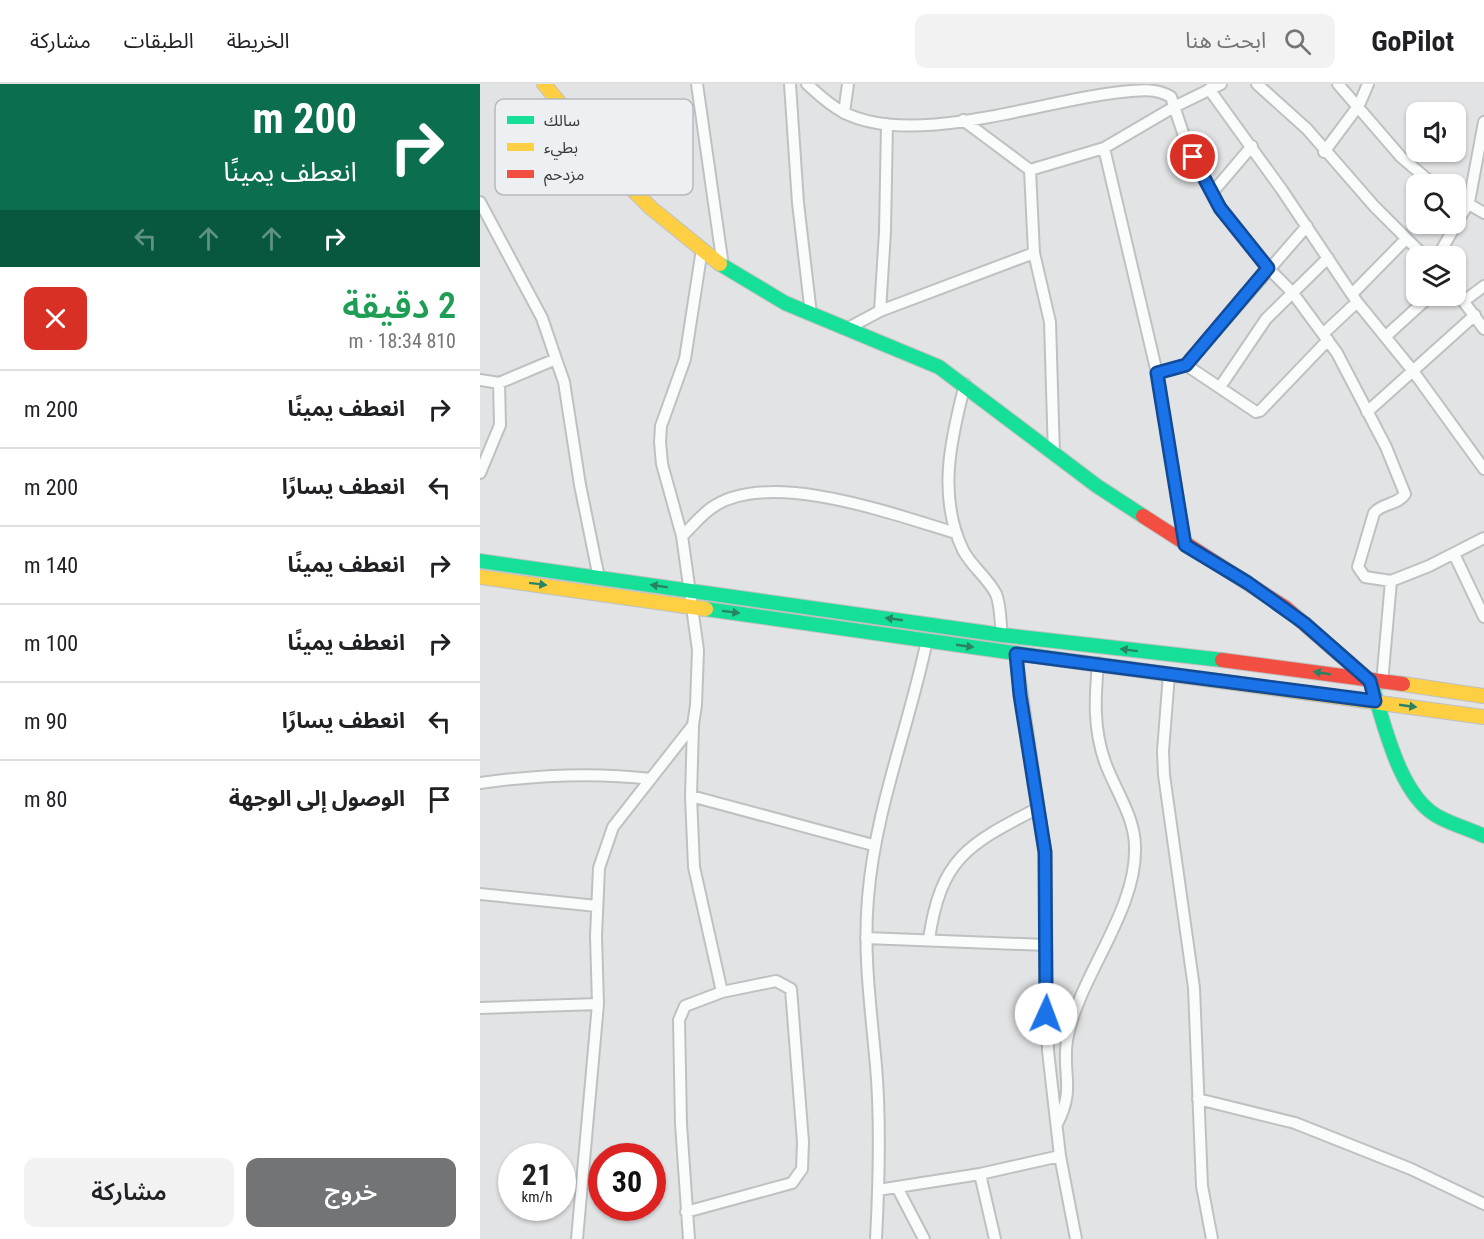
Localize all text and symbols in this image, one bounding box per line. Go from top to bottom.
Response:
search box [915,14,1335,68]
icon: search [1281,25,1314,58]
text: GoPilot [1371,25,1454,58]
text: ابحث هنا [1185,28,1266,53]
text: مشاركة [30,29,91,53]
text: الطبقات [124,29,194,53]
text: الخريطة [227,29,290,53]
text: 200 m [252,94,357,143]
legend [495,99,693,195]
map controls [1406,102,1466,306]
button: sound [1406,102,1466,162]
icon: right [378,108,456,186]
text: سالك [544,111,580,130]
pin [1167,131,1218,182]
text: بطيء [544,138,578,160]
icon: arrive [1176,140,1209,173]
text: انعطف يمينًا [223,156,357,188]
text: مزدحم [544,165,584,187]
button: search [1406,174,1466,234]
icon: left [129,222,162,255]
icon: ahead [192,222,225,255]
icon: ahead [255,222,288,255]
icon: right [318,222,351,255]
button: layers [1406,246,1466,306]
text: 2 دقيقة [342,285,456,327]
button: close [24,287,87,350]
text: 810 m · 18:34 [349,329,456,353]
icon: right [423,393,456,426]
text: انعطف يمينًا [287,396,405,421]
text: 200 m [24,397,78,422]
icon: left [423,471,456,504]
text: انعطف يسارًا [282,474,405,499]
text: 200 m [24,475,78,500]
icon: right [423,549,456,582]
text: انعطف يمينًا [287,552,405,577]
text: 140 m [24,553,78,578]
one-way arrow [529,579,548,589]
one-way arrow [649,581,668,590]
one-way arrow [722,608,741,617]
one-way arrow [884,615,903,624]
icon: right [423,627,456,660]
text: انعطف يمينًا [287,630,405,655]
text: 100 m [24,631,78,656]
one-way arrow [956,642,975,651]
one-way arrow [1119,645,1138,654]
one-way arrow [1312,668,1331,677]
one-way arrow [1399,702,1418,711]
icon: left [423,705,456,738]
text: انعطف يسارًا [282,708,405,733]
text: 90 m [24,709,67,734]
icon: arrive [423,783,456,816]
text: الوصول إلى الوجهة [229,786,405,811]
text: 80 m [24,787,67,812]
position arrow [1014,982,1078,1046]
speed limit sign: 30 [588,1143,666,1221]
text: 21 [522,1157,552,1192]
button: مشاركة [24,1158,234,1227]
button: خروج [246,1158,456,1227]
text: km/h [522,1188,552,1206]

